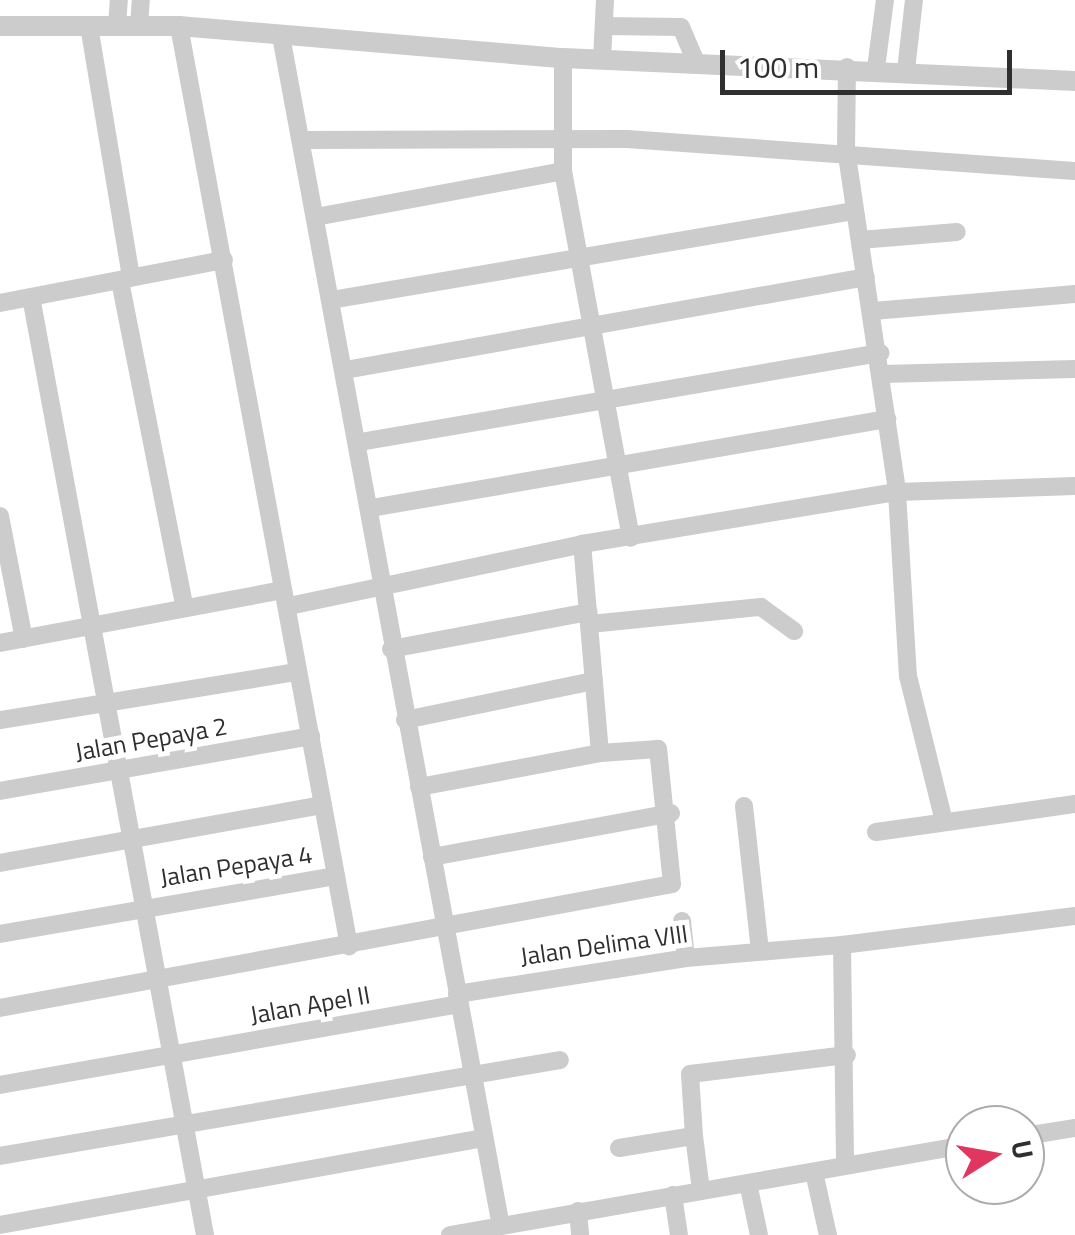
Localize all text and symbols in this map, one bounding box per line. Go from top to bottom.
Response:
scale bar [725,30,1018,92]
text: 100 m [737,44,819,90]
street label: Jalan Pepaya 2 [73,711,229,767]
street label: Jalan Pepaya 4 [158,839,314,893]
street label: Jalan Delima VIII [518,918,690,972]
street label: Jalan Apel II [248,980,372,1030]
north arrow [945,1105,1045,1205]
text: U [1000,1136,1046,1163]

